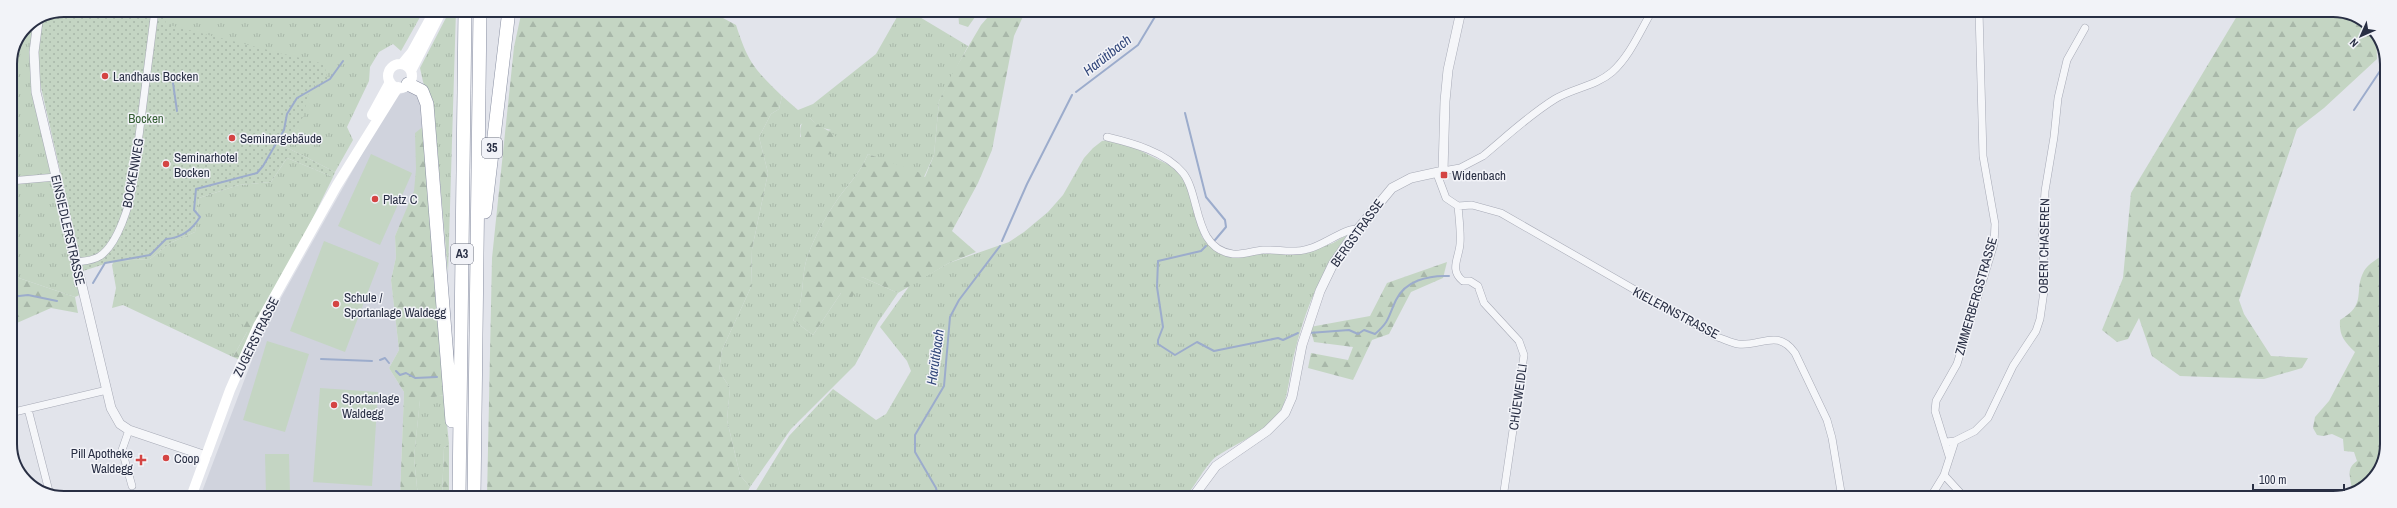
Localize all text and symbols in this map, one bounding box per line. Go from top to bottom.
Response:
north arrow [2341,16,2381,56]
water label: Harütibach [1079,31,1135,79]
text: N [2347,36,2361,50]
place label: Landhaus Bocken [113,68,198,85]
marker: Landhaus Bocken [100,71,110,81]
park label: Bocken [128,110,164,127]
place label: Seminargebäude [240,130,322,147]
marker: Seminargebäude [227,133,237,143]
street label: BOCKENWEG [119,137,147,209]
road number: 35 [482,138,502,158]
place label: Seminarhotel Bocken [174,149,237,181]
marker: Seminarhotel Bocken [161,159,171,169]
place label: Widenbach [1452,167,1506,184]
marker: Widenbach [1439,170,1449,180]
street label: EINSIEDLERSTRASSE [47,173,89,287]
place label: Platz C [383,191,418,208]
marker: Platz C [370,194,380,204]
street label: BERGSTRASSE [1327,196,1387,270]
street label: OBERI CHASEREN [2035,198,2053,294]
street label: ZIMMERBERGSTRASSE [1951,235,2001,357]
road number: A3 [451,244,473,264]
street label: KIELERNSTRASSE [1630,283,1722,343]
place label: Schule / Sportanlage Waldegg [344,289,446,321]
street label: ZUGERSTRASSE [229,294,283,380]
marker: Schule / Sportanlage Waldegg [331,299,341,309]
water label: Harütibach [922,328,948,386]
street label: CHÜEWEIDLI [1505,363,1531,431]
place label: Sportanlage Waldegg [342,390,400,422]
marker: Sportanlage Waldegg [329,400,339,410]
place label: Pill Apotheke Waldegg [71,445,133,477]
place label: Coop [174,450,200,467]
marker: Coop [161,453,171,463]
marker: Pill Apotheke Waldegg [136,455,146,465]
scale bar [2253,466,2344,492]
text: 100 m [2259,472,2286,488]

